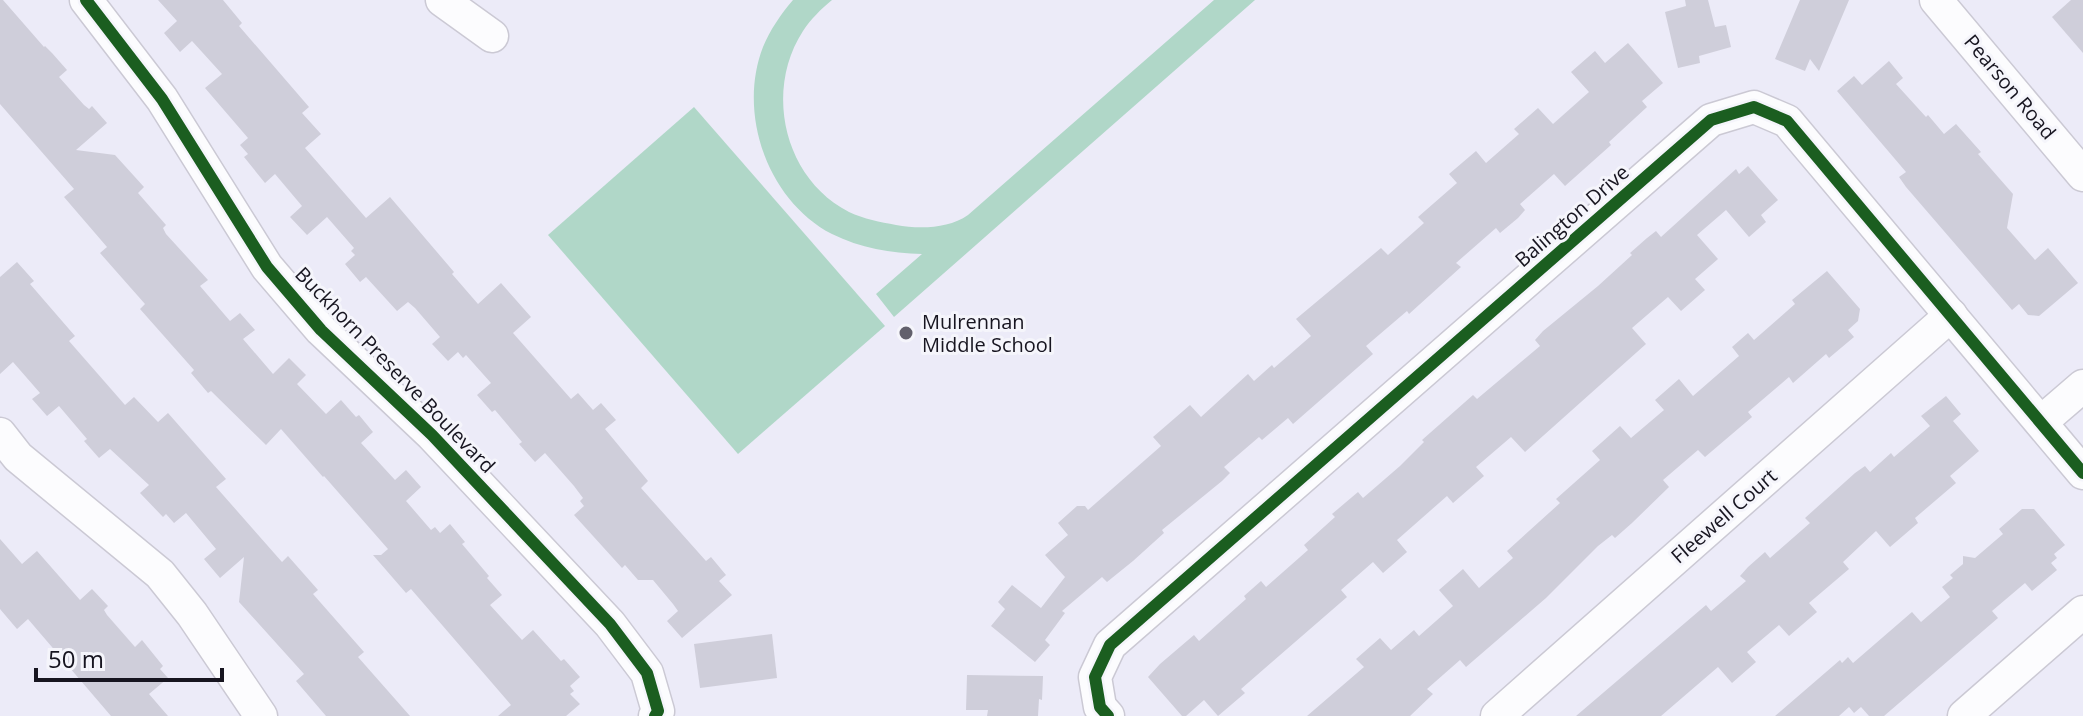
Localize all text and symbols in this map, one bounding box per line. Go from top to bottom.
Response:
street label: Pearson Road [1958,28,2062,145]
street label: Balington Drive [1509,159,1634,273]
street label: Buckhorn Preserve Boulevard [289,261,501,479]
place label: Mulrennan Middle School [922,308,1053,358]
marker: Mulrennan Middle School [897,324,915,342]
street label: Fleewell Court [1665,462,1782,569]
scale bar [36,632,222,682]
text: 50 m [48,642,104,675]

